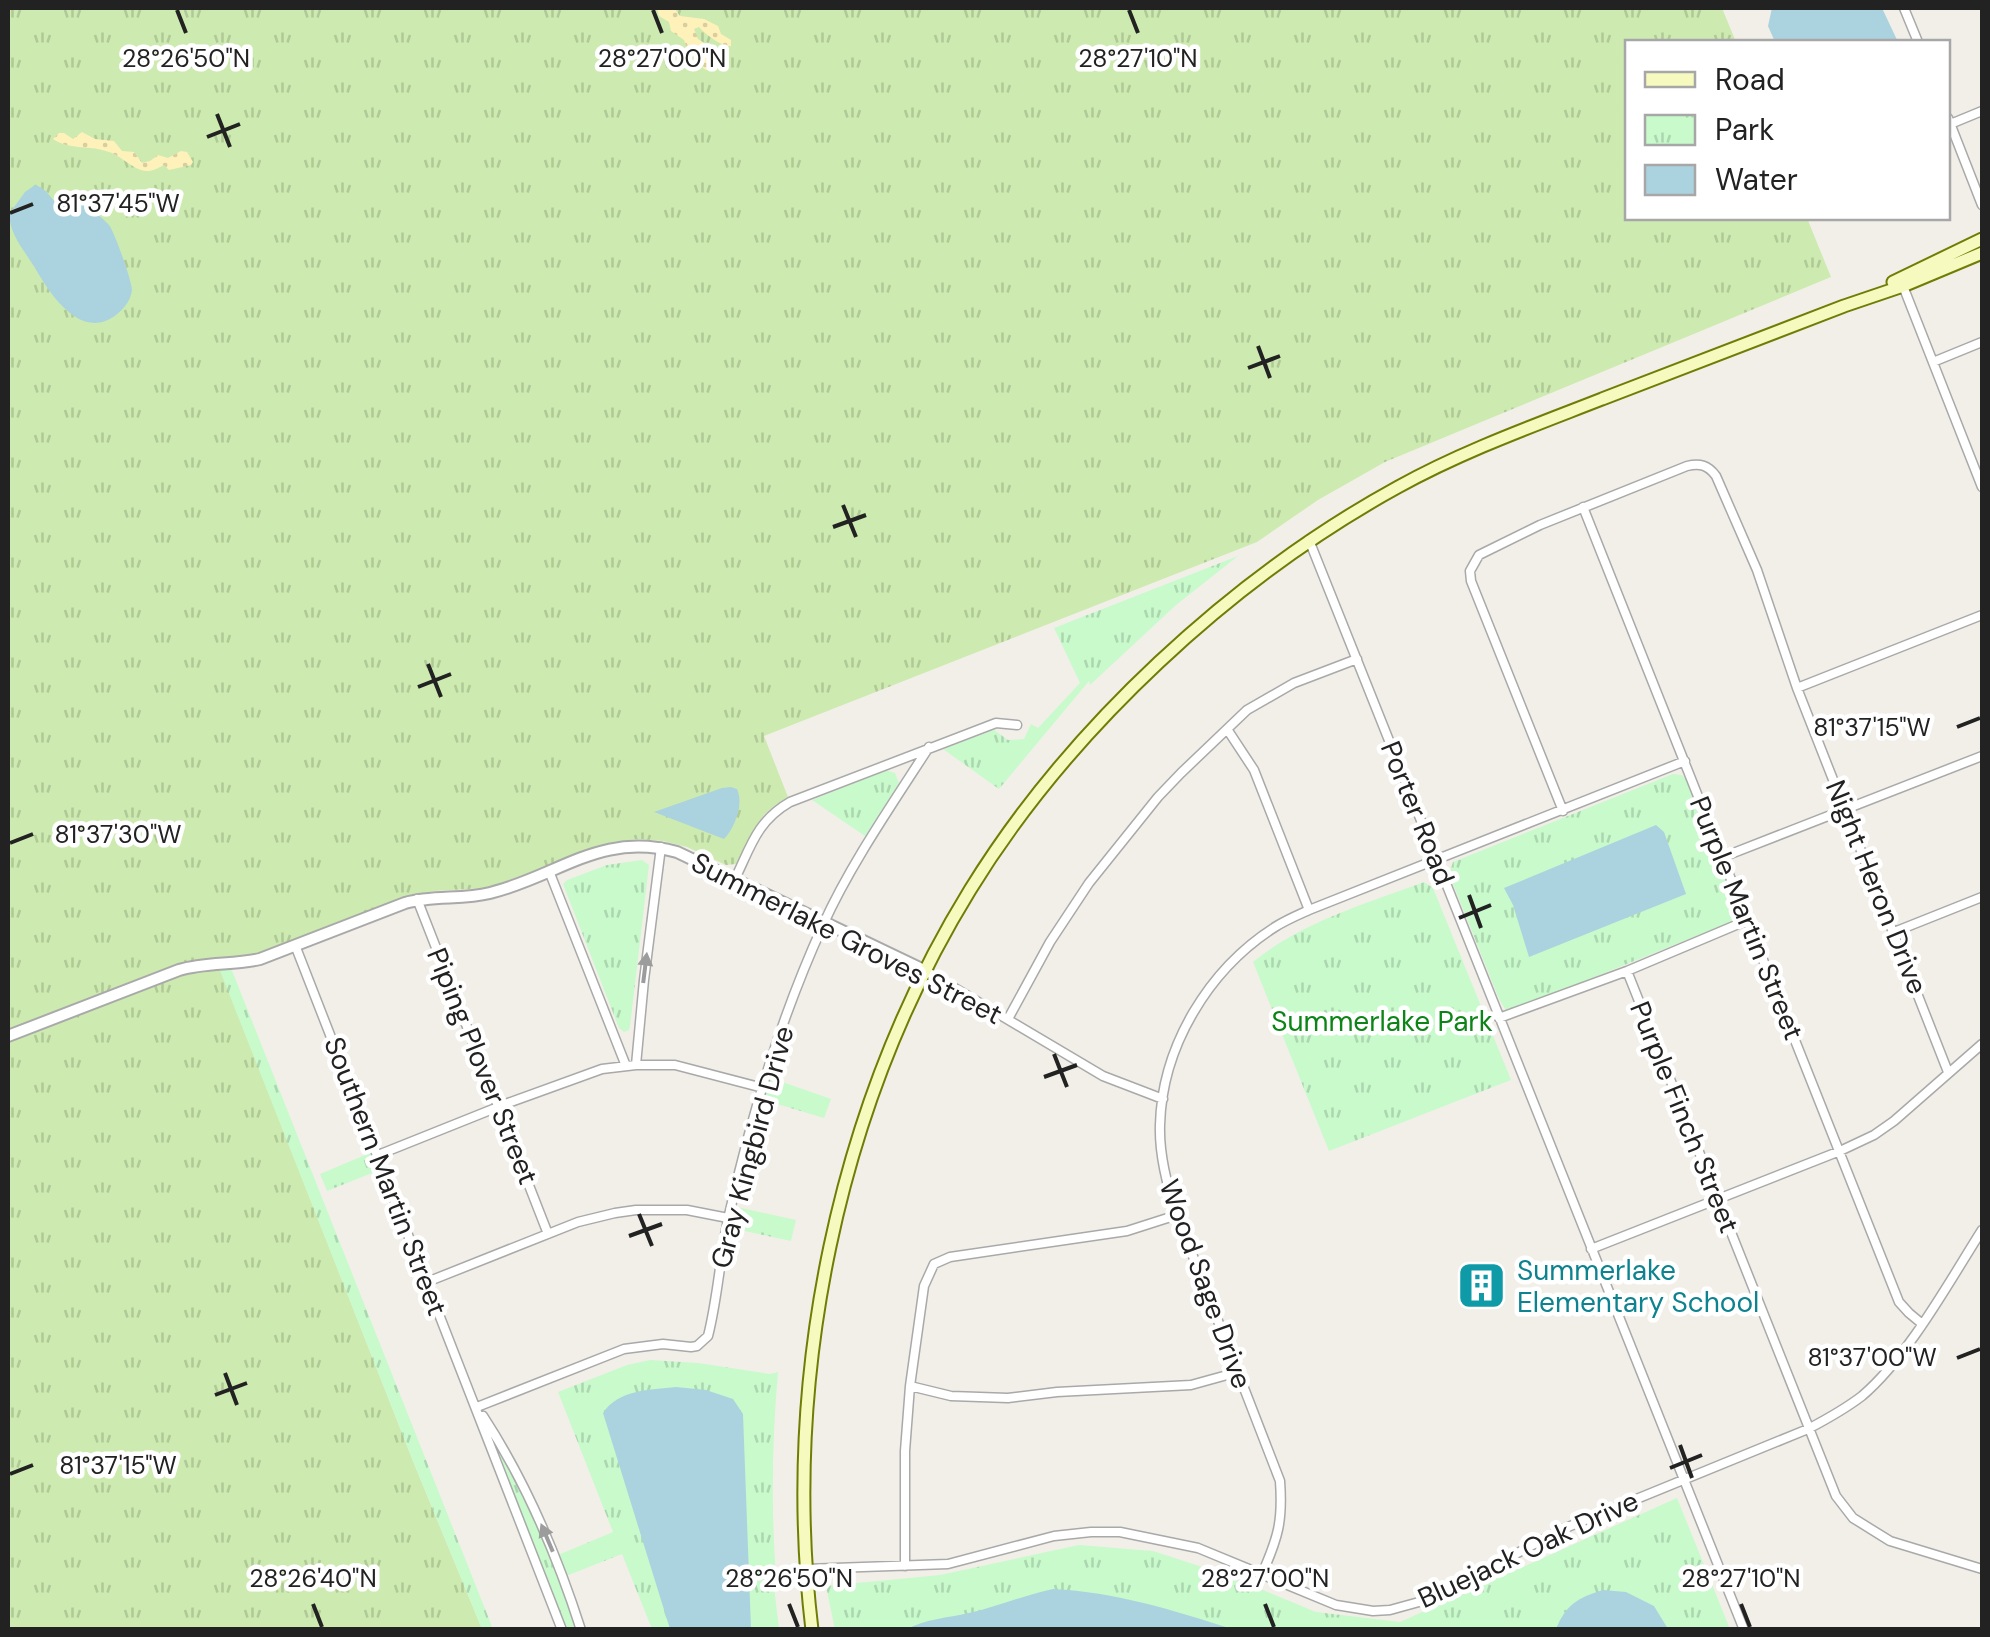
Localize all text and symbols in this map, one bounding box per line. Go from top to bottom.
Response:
legend [1625,40,1950,220]
text: 28°26'50"N [122,42,250,75]
text: 28°27'00"N [598,42,726,75]
text: 28°27'10"N [1078,42,1198,75]
text: Road [1715,60,1785,99]
text: Park [1715,110,1774,149]
text: Water [1715,160,1798,199]
text: 81°37'45"W [56,187,180,220]
text: 81°37'15"W [1813,711,1931,744]
street label: Porter Road [1372,736,1463,891]
street label: Night Heron Drive [1817,775,1936,1000]
street label: Purple Martin Street [1681,791,1812,1045]
text: 81°37'30"W [55,818,181,851]
street label: Summerlake Groves Street [685,844,1008,1033]
street label: Piping Plover Street [418,942,547,1190]
one-way arrow [637,952,653,983]
street label: Purple Finch Street [1621,996,1748,1238]
park label: Summerlake Park [1271,1003,1493,1040]
street label: Gray Kingbird Drive [702,1022,803,1272]
street label: Southern Martin Street [315,1032,456,1321]
street label: Wood Sage Drive [1151,1174,1261,1394]
place label: Summerlake Elementary School [1517,1252,1759,1321]
building icon: Summerlake Elementary School [1456,1260,1508,1312]
text: 81°37'00"W [1807,1341,1937,1374]
text: 81°37'15"W [59,1449,177,1482]
street label: Bluejack Oak Drive [1412,1482,1645,1617]
one-way arrow [539,1523,555,1553]
text: 28°26'40"N [249,1562,377,1595]
text: 28°26'50"N [725,1562,853,1595]
text: 28°27'00"N [1201,1562,1329,1595]
text: 28°27'10"N [1681,1562,1801,1595]

